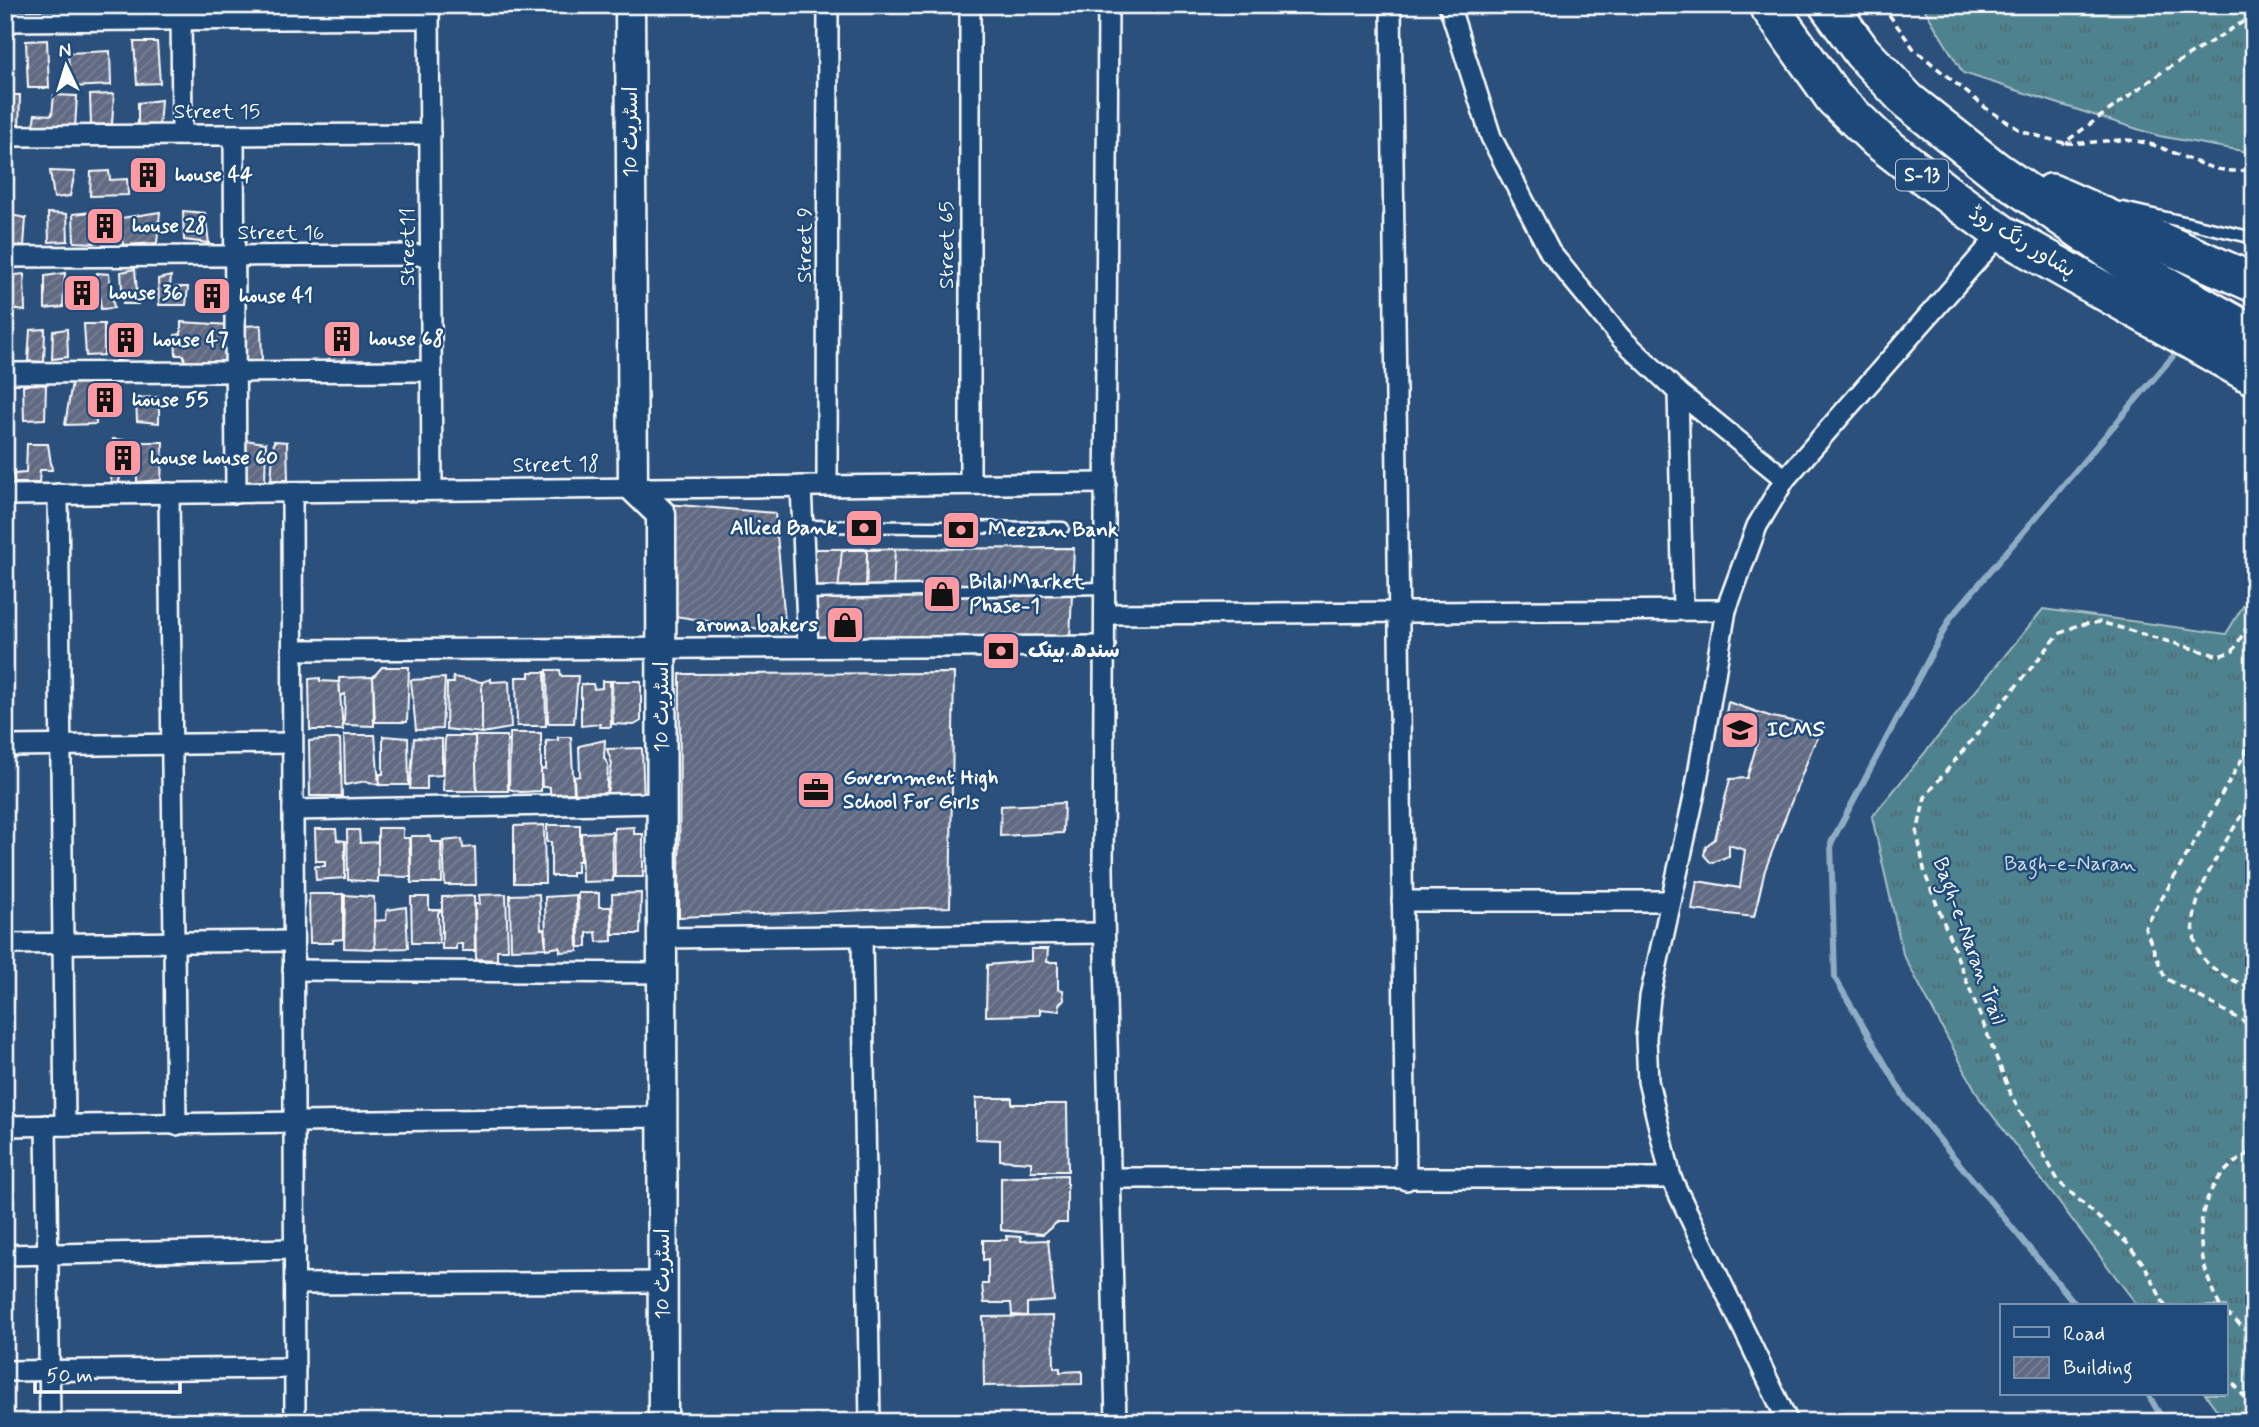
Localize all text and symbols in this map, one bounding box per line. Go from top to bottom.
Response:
north arrow [32,32,102,102]
text: N [58,38,72,63]
street label: اسٹریٹ 10 [617,86,645,178]
street label: Street 15 [174,98,260,126]
building icon: house 44 [127,154,169,196]
road number: S-13 [1896,160,1948,190]
place label: house 44 [175,161,253,189]
street label: پشاور رنگ روڈ [1963,199,2081,285]
street label: Street 65 [933,201,961,289]
building icon: house 28 [84,205,126,247]
street label: Street 9 [791,207,819,283]
street label: Street11 [394,208,422,286]
place label: house 28 [132,212,206,240]
street label: Street 16 [238,219,324,247]
building icon: house 36 [61,272,103,314]
building icon: house 41 [191,275,233,317]
place label: house 36 [109,279,183,307]
place label: house 41 [239,282,313,310]
building icon: house 68 [321,318,363,360]
building icon: house 47 [105,319,147,361]
place label: house 68 [369,325,444,353]
place label: house 47 [153,326,229,354]
building icon: house 55 [84,379,126,421]
place label: house 55 [132,386,208,414]
building icon: house house 60 [102,437,144,479]
place label: house house 60 [150,444,278,472]
street label: Street 18 [512,450,600,480]
bank icon: Allied Bank [843,507,885,549]
bank icon: Meezan Bank [940,509,982,551]
place label: Allied Bank [730,514,837,542]
place label: Meezan Bank [988,516,1119,544]
place label: Bilal Market Phase-1 [969,568,1085,620]
shop icon: Bilal Market Phase-1 [921,573,963,615]
shop icon: aroma bakers [824,604,866,646]
place label: aroma bakers [696,611,819,639]
bank icon: سندھ بینک [980,630,1022,672]
place label: سندھ بینک [1028,637,1120,665]
street label: اسٹریٹ 10 [648,661,676,753]
school or university icon: ICMS [1719,709,1761,751]
place label: ICMS [1767,716,1825,744]
place label: Government High School For Girls [843,764,999,816]
office icon: Government High School For Girls [795,769,837,811]
park label: Bagh-e-Naran [2004,850,2137,880]
street label: Bagh-e-Naran Trail [1924,854,2012,1029]
street label: اسٹریٹ 10 [649,1228,677,1320]
legend [2000,1304,2228,1396]
text: Road [2063,1320,2105,1348]
scale bar [35,1350,180,1394]
text: Building [2063,1354,2133,1384]
text: 50 m [46,1362,93,1390]

